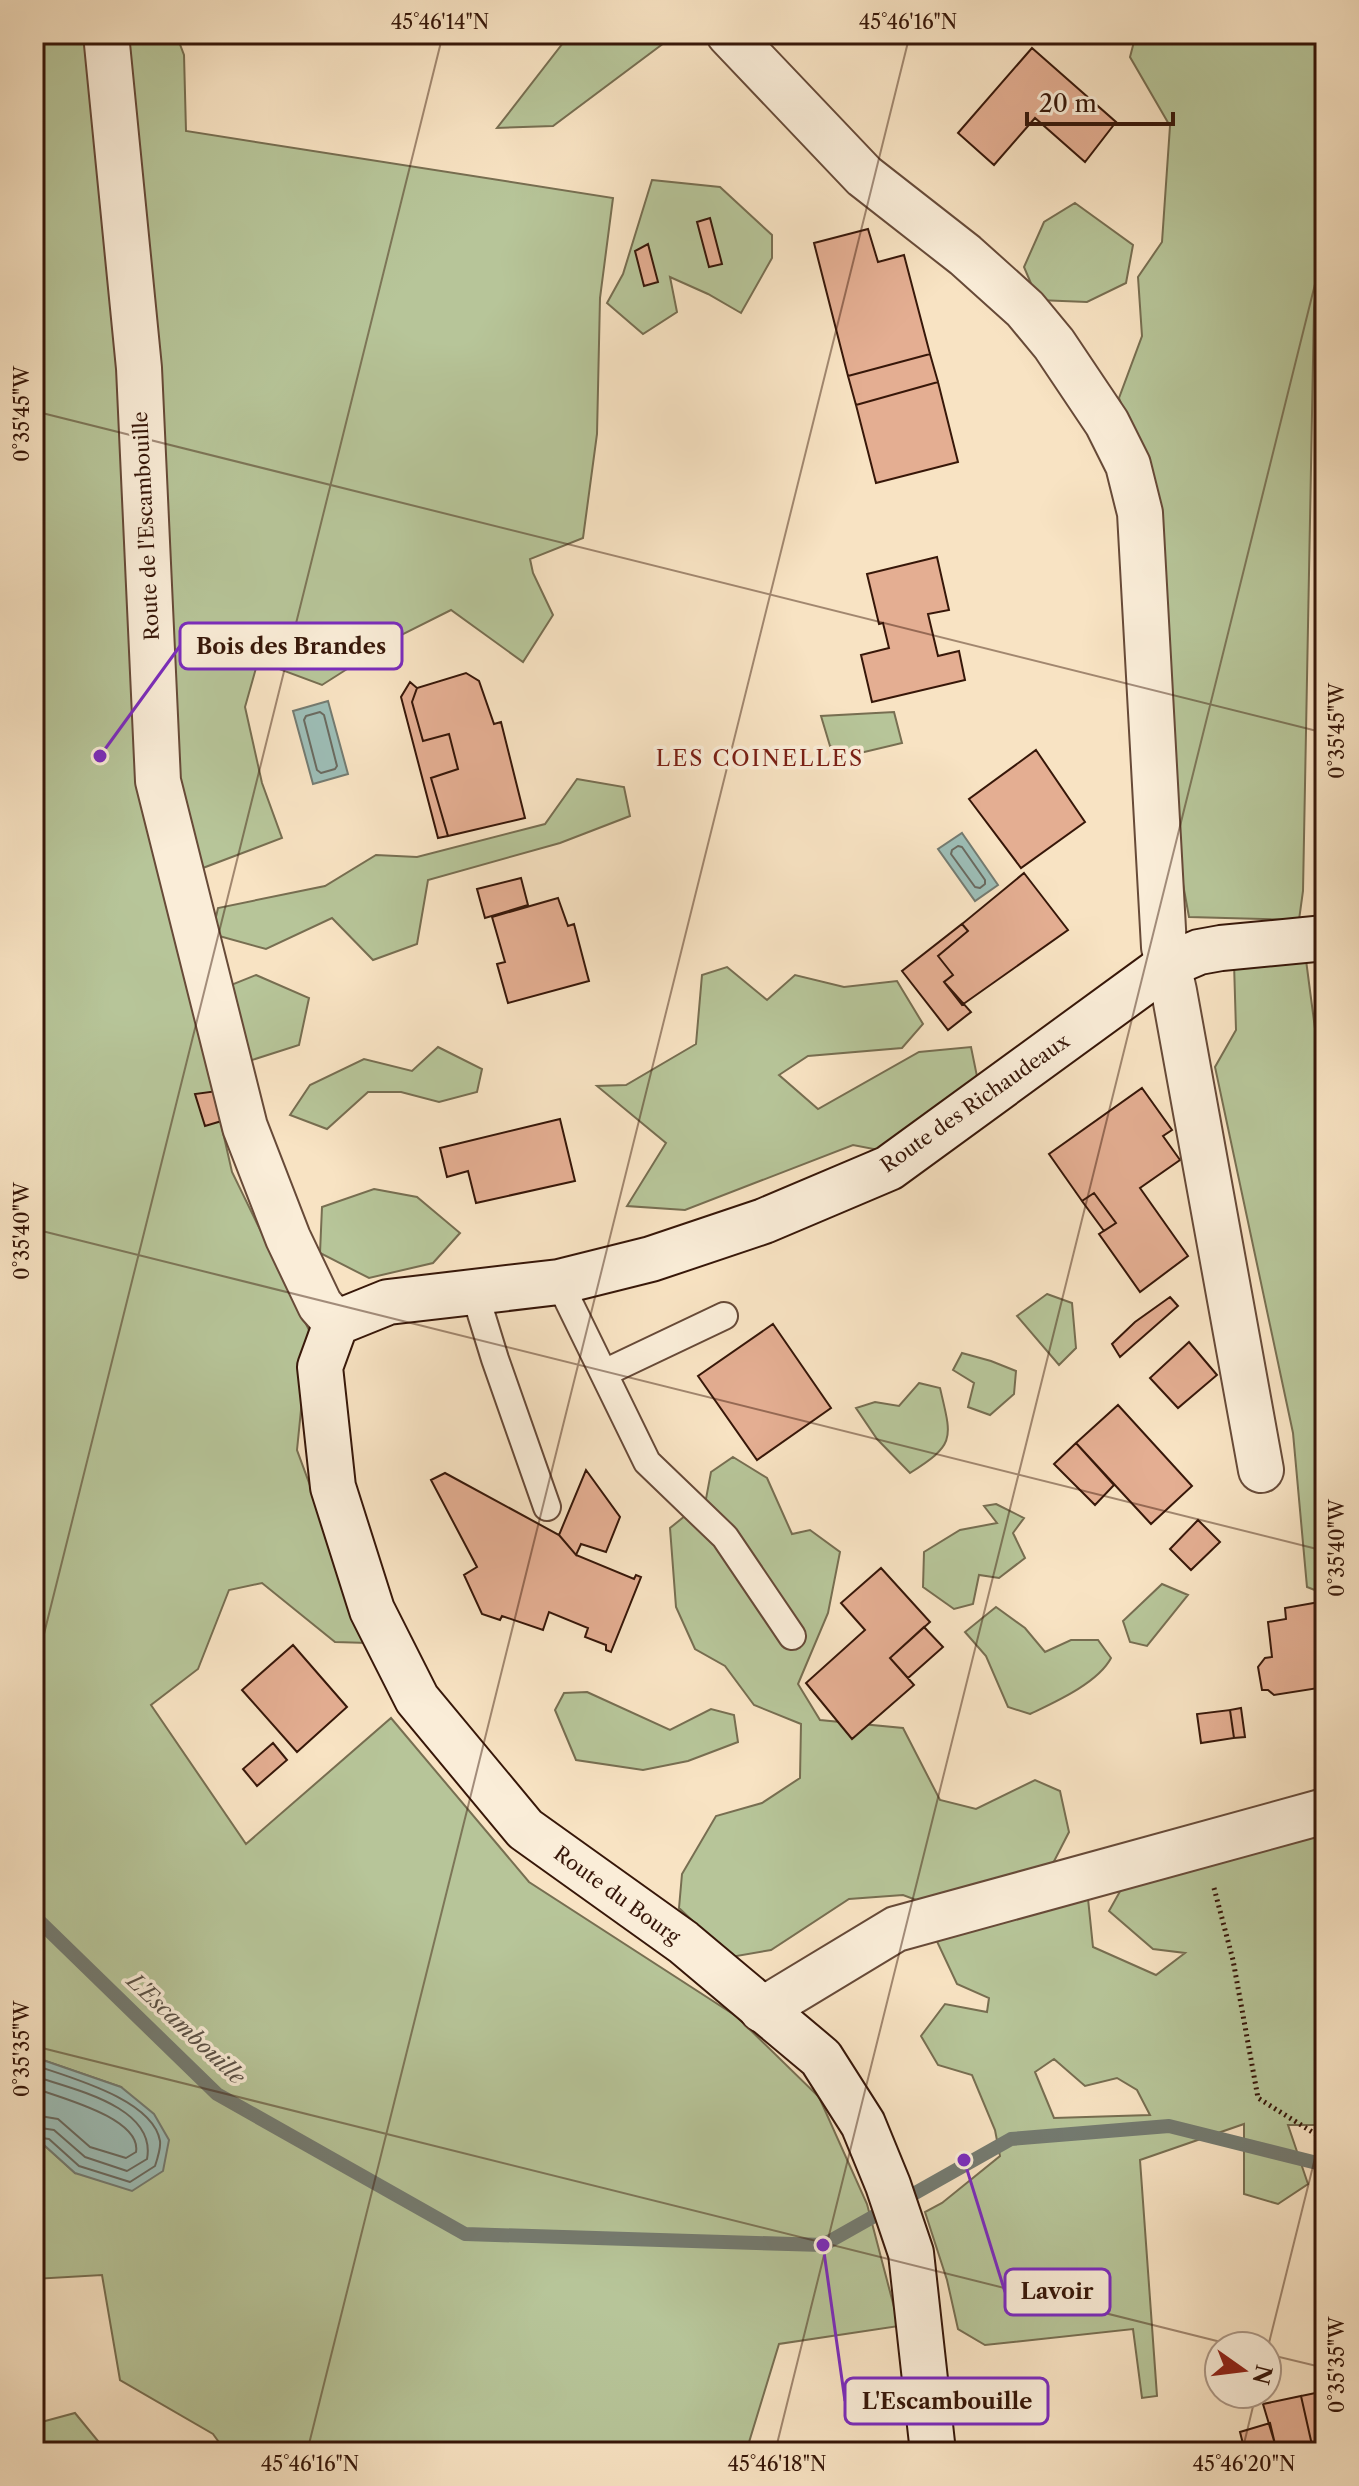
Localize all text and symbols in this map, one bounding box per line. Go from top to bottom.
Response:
text: 45°46'14"N [391,10,489,34]
text: 45°46'16"N [859,10,957,34]
scale bar [1027,76,1173,126]
text: 20 m [1039,89,1097,118]
text: 0°35'45"W [10,365,34,462]
street label: Route de l'Escambouille [128,411,164,641]
callout: Bois des Brandes [180,623,402,669]
text: Bois des Brandes [196,633,386,660]
text: 0°35'45"W [1325,682,1349,779]
district label: LES COINELLES [656,745,864,772]
street label: Route des Richaudeaux [876,1029,1074,1177]
text: 0°35'40"W [10,1181,34,1280]
text: 0°35'40"W [1325,1498,1349,1597]
street label: Route du Bourg [549,1841,685,1949]
water label: L'Escambouille [120,1966,251,2091]
text: 0°35'35"W [10,2000,34,2097]
callout: Lavoir [1005,2269,1110,2315]
text: Lavoir [1020,2278,1094,2305]
text: 0°35'35"W [1325,2316,1349,2413]
north arrow [1203,2330,1283,2410]
text: N [1247,2362,1277,2387]
callout: L'Escambouille [845,2378,1048,2424]
text: L'Escambouille [862,2388,1032,2415]
text: 45°46'16"N [261,2452,359,2476]
text: 45°46'18"N [727,2452,827,2476]
text: 45°46'20"N [1193,2452,1296,2476]

